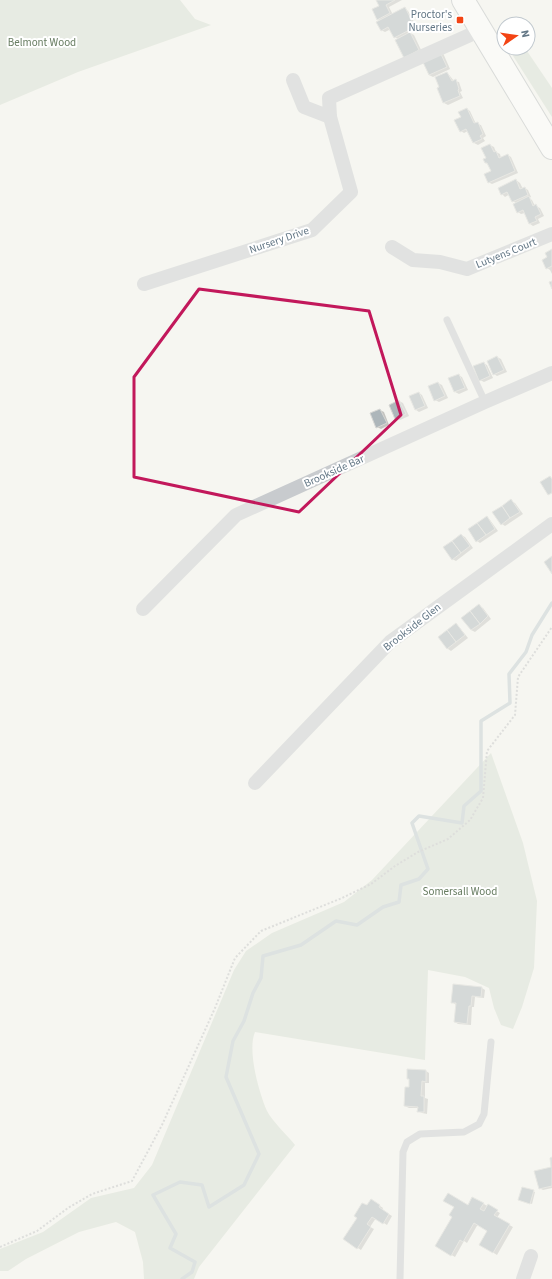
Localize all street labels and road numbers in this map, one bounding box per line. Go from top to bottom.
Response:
street label: Nursery Drive [247,223,311,257]
street label: Lutyens Court [473,234,539,272]
street label: Brookside Bar [302,451,367,491]
street label: Brookside Glen [380,600,444,654]

